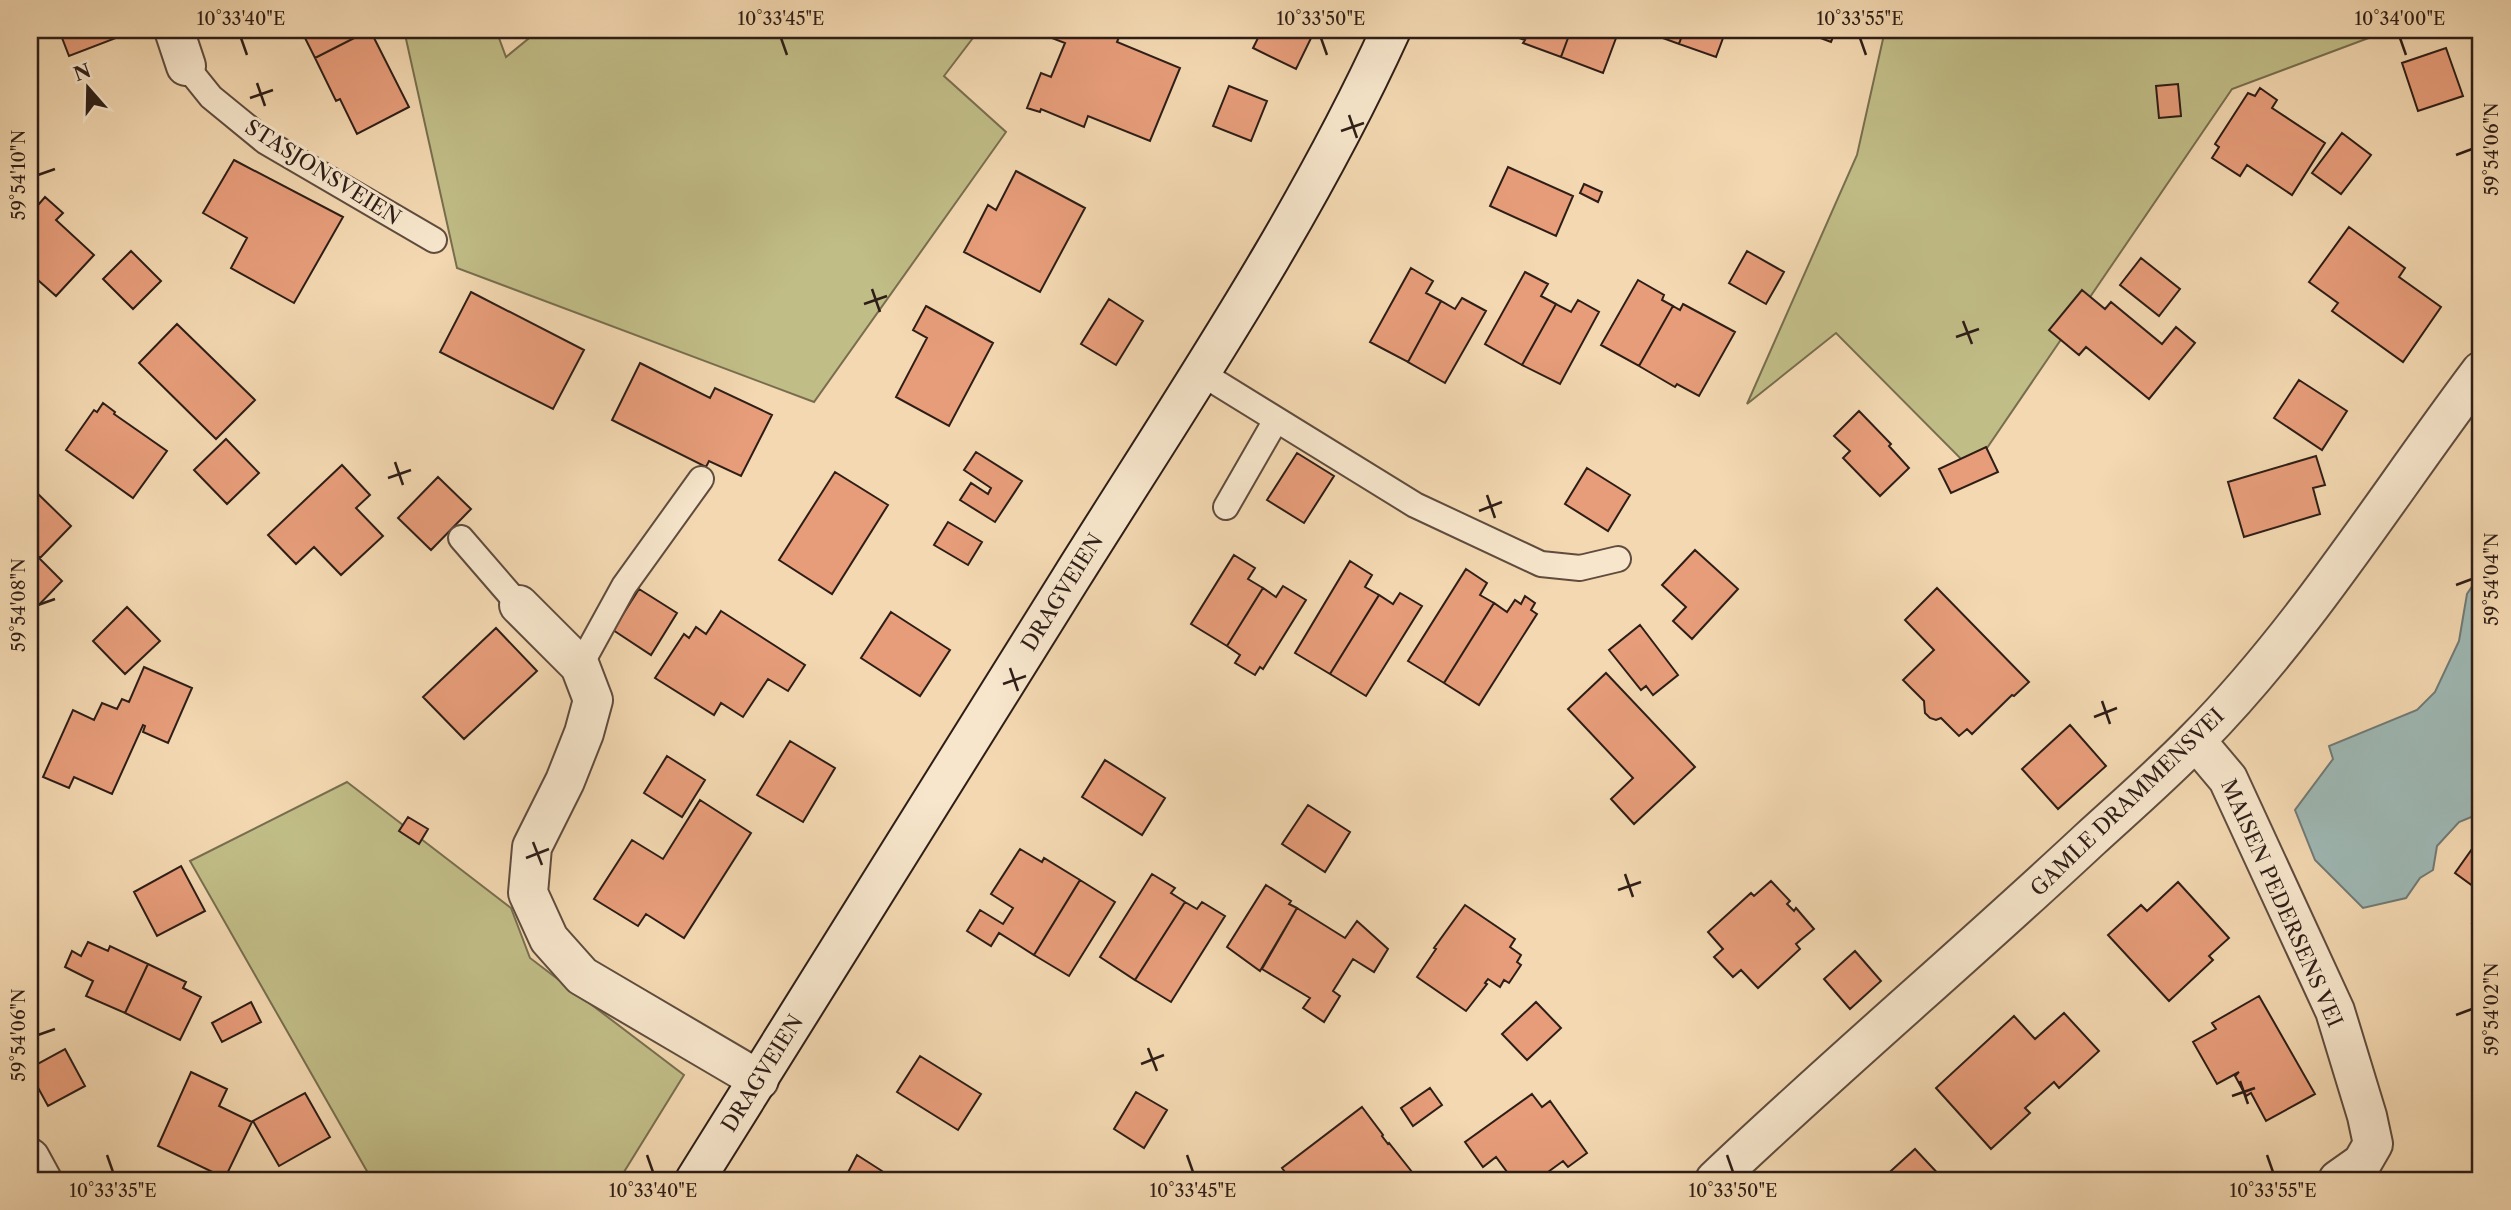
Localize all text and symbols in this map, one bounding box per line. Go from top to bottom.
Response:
text: 10°33'40"E [197,8,285,30]
text: 10°33'45"E [738,8,825,30]
text: 10°33'50"E [1277,8,1365,30]
text: 10°33'55"E [1816,8,1904,30]
text: 10°34'00"E [2355,8,2445,30]
north arrow [52,52,122,122]
text: N [71,59,94,86]
text: 59°54'06"N [2481,102,2503,196]
street label: STASJONSVEIEN [241,114,405,230]
text: 59°54'10"N [8,130,30,220]
street label: DRAGVEIEN [1016,529,1108,655]
text: 59°54'04"N [2481,532,2503,626]
text: 59°54'08"N [8,558,30,652]
street label: GAMLE DRAMMENSVEI [2025,703,2229,901]
street label: MAISEN PEDERSENS VEI [2216,775,2348,1031]
text: 59°54'02"N [2481,962,2503,1056]
text: 59°54'06"N [8,988,30,1082]
street label: DRAGVEIEN [716,1010,808,1136]
text: 10°33'35"E [69,1180,157,1202]
text: 10°33'40"E [609,1180,697,1202]
text: 10°33'45"E [1150,1180,1237,1202]
text: 10°33'50"E [1689,1180,1777,1202]
text: 10°33'55"E [2229,1180,2317,1202]

